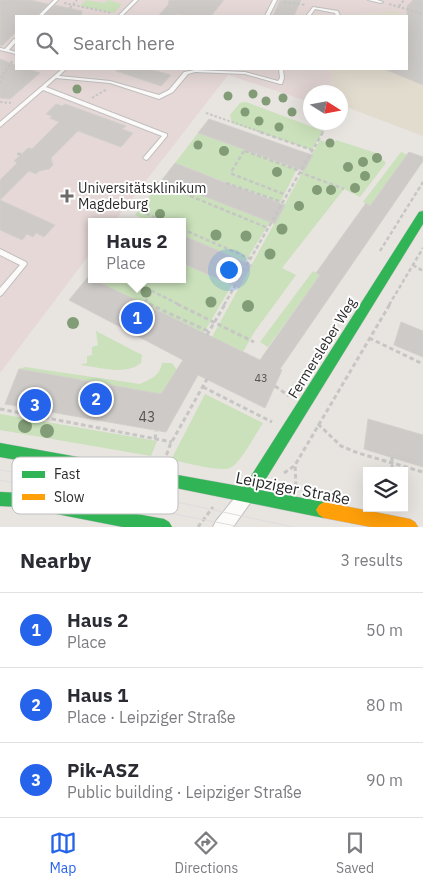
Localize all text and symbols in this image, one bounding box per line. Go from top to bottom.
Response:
search box [15,15,408,70]
icon: search [33,29,61,57]
text: Search here [73,31,175,55]
north arrow [303,85,348,130]
place label: Universitätsklinikum Magdeburg [78,179,207,213]
marker: Universitätsklinikum Magdeburg [60,189,74,203]
popup [88,218,186,283]
text: Haus 2 [106,229,168,253]
text: Place [106,253,146,273]
your location [216,257,242,283]
street label: Fermersleber Weg [284,294,360,402]
pin: 1 [121,299,153,337]
house number: 43 [254,371,268,385]
pin: 2 [80,380,112,418]
pin: 3 [19,386,51,424]
house number: 43 [139,408,155,426]
legend [12,457,178,514]
text: Fast [54,465,80,483]
street label: Leipziger Straße [234,467,352,509]
map controls [363,467,408,512]
button: layers [363,467,408,512]
text: Slow [54,488,85,506]
text: Nearby [20,546,91,574]
text: 3 results [340,550,403,570]
text: Haus 2 [67,608,128,632]
text: 1 [31,620,41,640]
text: 50 m [366,620,403,640]
text: Place [67,632,106,652]
text: Haus 1 [67,683,128,707]
text: 2 [31,695,41,715]
text: 80 m [366,695,403,715]
text: Place · Leipziger Straße [67,707,235,727]
text: Pik-ASZ [67,758,139,782]
text: 3 [31,770,41,790]
text: 90 m [366,770,403,790]
text: Public building · Leipziger Straße [67,782,302,802]
tab: Map [49,829,77,877]
tab: Directions [175,829,238,877]
tab: Saved [336,829,374,877]

